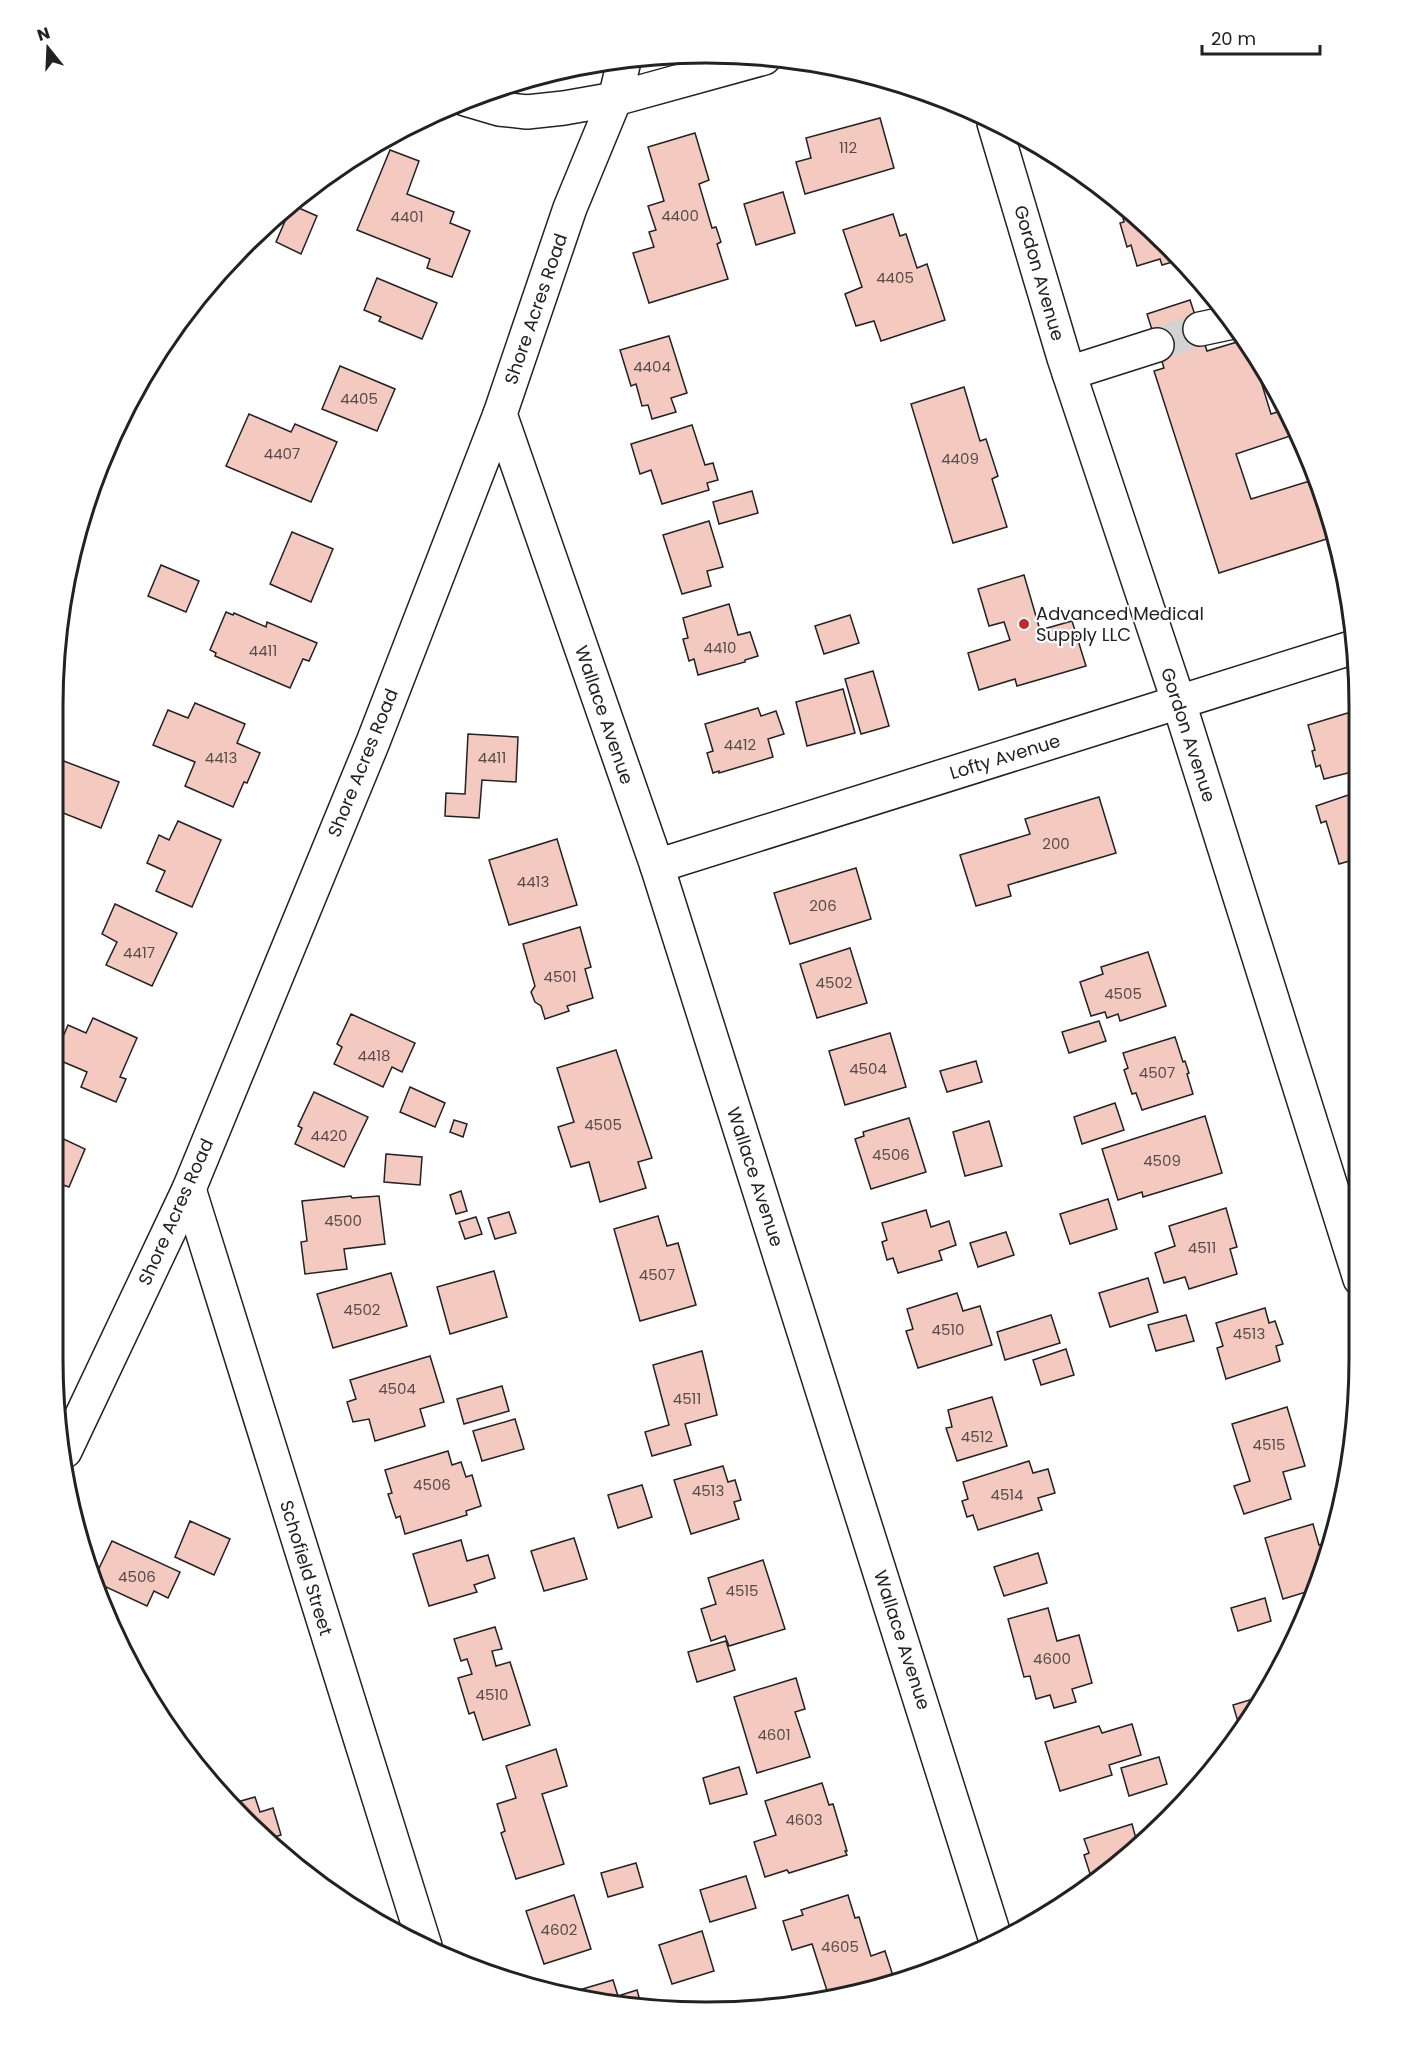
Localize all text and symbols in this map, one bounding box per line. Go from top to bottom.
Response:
north arrow [18,18,78,78]
scale bar [1202,18,1320,56]
text: N [34,21,53,47]
text: 20 m [1211,26,1256,51]
house number: 112 [839,137,857,158]
street label: Gordon Avenue [1008,202,1071,344]
house number: 4400 [661,205,699,226]
house number: 4401 [390,206,424,227]
street label: Shore Acres Road [498,230,573,388]
house number: 4405 [876,267,914,288]
house number: 4404 [633,356,671,377]
house number: 4405 [340,388,378,409]
house number: 4407 [264,443,300,464]
house number: 4409 [941,448,979,469]
place label: Advanced Medical Supply LLC [1036,601,1204,647]
marker: Advanced Medical Supply LLC [1017,617,1031,631]
house number: 4410 [703,637,737,658]
house number: 4411 [249,640,277,661]
street label: Wallace Avenue [569,642,640,788]
street label: Gordon Avenue [1155,664,1222,805]
street label: Shore Acres Road [321,685,404,841]
street label: Lofty Avenue [947,728,1063,785]
house number: 4412 [724,734,756,755]
house number: 4413 [205,747,237,768]
house number: 4411 [478,747,506,768]
house number: 200 [1042,833,1070,854]
house number: 4413 [517,871,549,892]
house number: 206 [809,895,837,916]
house number: 4417 [123,942,155,963]
house number: 4501 [543,966,577,987]
house number: 4502 [816,972,852,993]
house number: 4505 [1104,983,1142,1004]
house number: 4418 [357,1045,391,1066]
house number: 4504 [849,1058,887,1079]
house number: 4507 [1139,1062,1175,1083]
street label: Wallace Avenue [721,1104,790,1250]
house number: 4505 [584,1114,622,1135]
house number: 4420 [311,1125,347,1146]
street label: Shore Acres Road [132,1134,219,1289]
house number: 4506 [872,1144,910,1165]
house number: 4509 [1143,1150,1181,1171]
house number: 4500 [324,1210,362,1231]
house number: 4511 [1188,1237,1216,1258]
house number: 4507 [639,1264,675,1285]
house number: 4502 [344,1299,380,1320]
house number: 4510 [931,1319,965,1340]
house number: 4513 [1233,1323,1265,1344]
house number: 4504 [378,1378,416,1399]
house number: 4511 [673,1388,701,1409]
house number: 4512 [961,1426,993,1447]
house number: 4515 [1252,1434,1286,1455]
house number: 4506 [413,1474,451,1495]
house number: 4513 [692,1480,724,1501]
house number: 4514 [990,1484,1024,1505]
street label: Schofield Street [274,1497,339,1639]
house number: 4506 [118,1566,156,1587]
street label: Wallace Avenue [868,1567,937,1713]
house number: 4515 [725,1580,759,1601]
house number: 4600 [1033,1648,1071,1669]
house number: 4510 [475,1684,509,1705]
house number: 4601 [757,1724,791,1745]
house number: 4603 [785,1809,823,1830]
house number: 4602 [540,1919,578,1940]
house number: 4605 [821,1936,859,1957]

